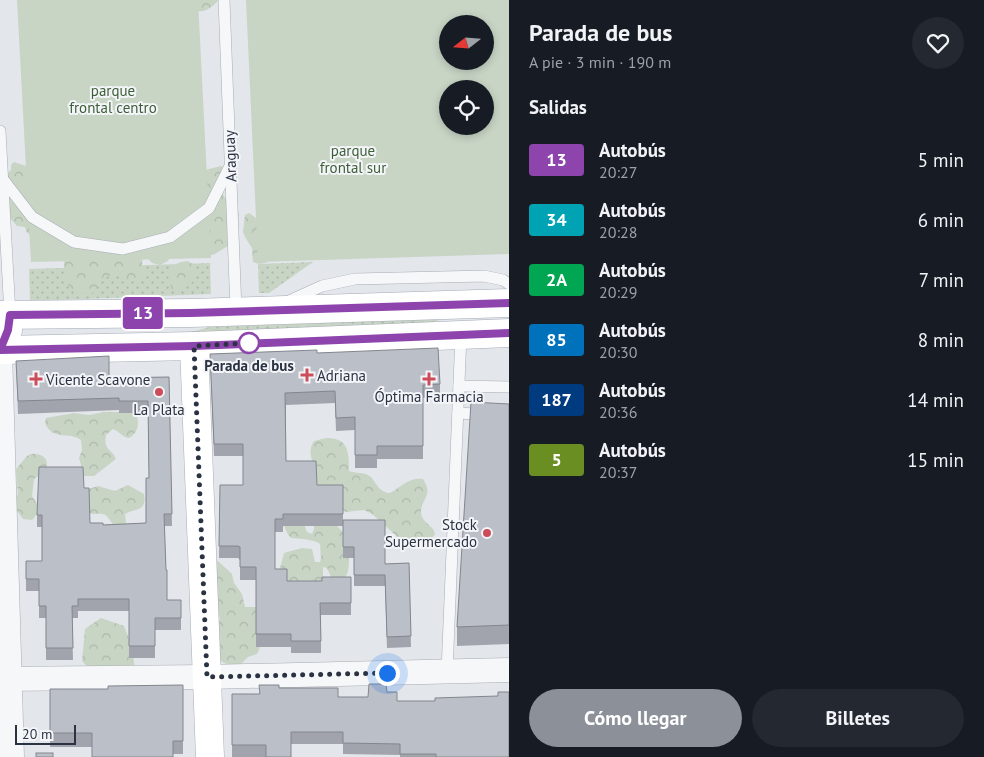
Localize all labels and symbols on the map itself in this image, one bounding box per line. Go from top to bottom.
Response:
north arrow [439,15,494,70]
park label: parque frontal centro [69,81,157,117]
street label: Araguay [220,130,240,182]
park label: parque frontal sur [320,141,386,177]
line badge: 13 [120,297,166,329]
marker: Parada de bus [238,332,260,354]
place label: Parada de bus [204,356,294,375]
place label: Adriana [317,366,366,385]
marker: Adriana [301,369,313,381]
place label: Vicente Scavone [45,370,150,389]
marker: Vicente Scavone [30,373,42,385]
marker: Óptima Farmacia [423,373,435,385]
marker: La Plata [153,386,165,398]
place label: Óptima Farmacia [374,387,484,406]
place label: La Plata [133,400,185,419]
place label: Stock Supermercado [385,515,478,551]
marker: Stock Supermercado [481,527,493,539]
your location [375,661,400,686]
scale bar [15,722,76,745]

